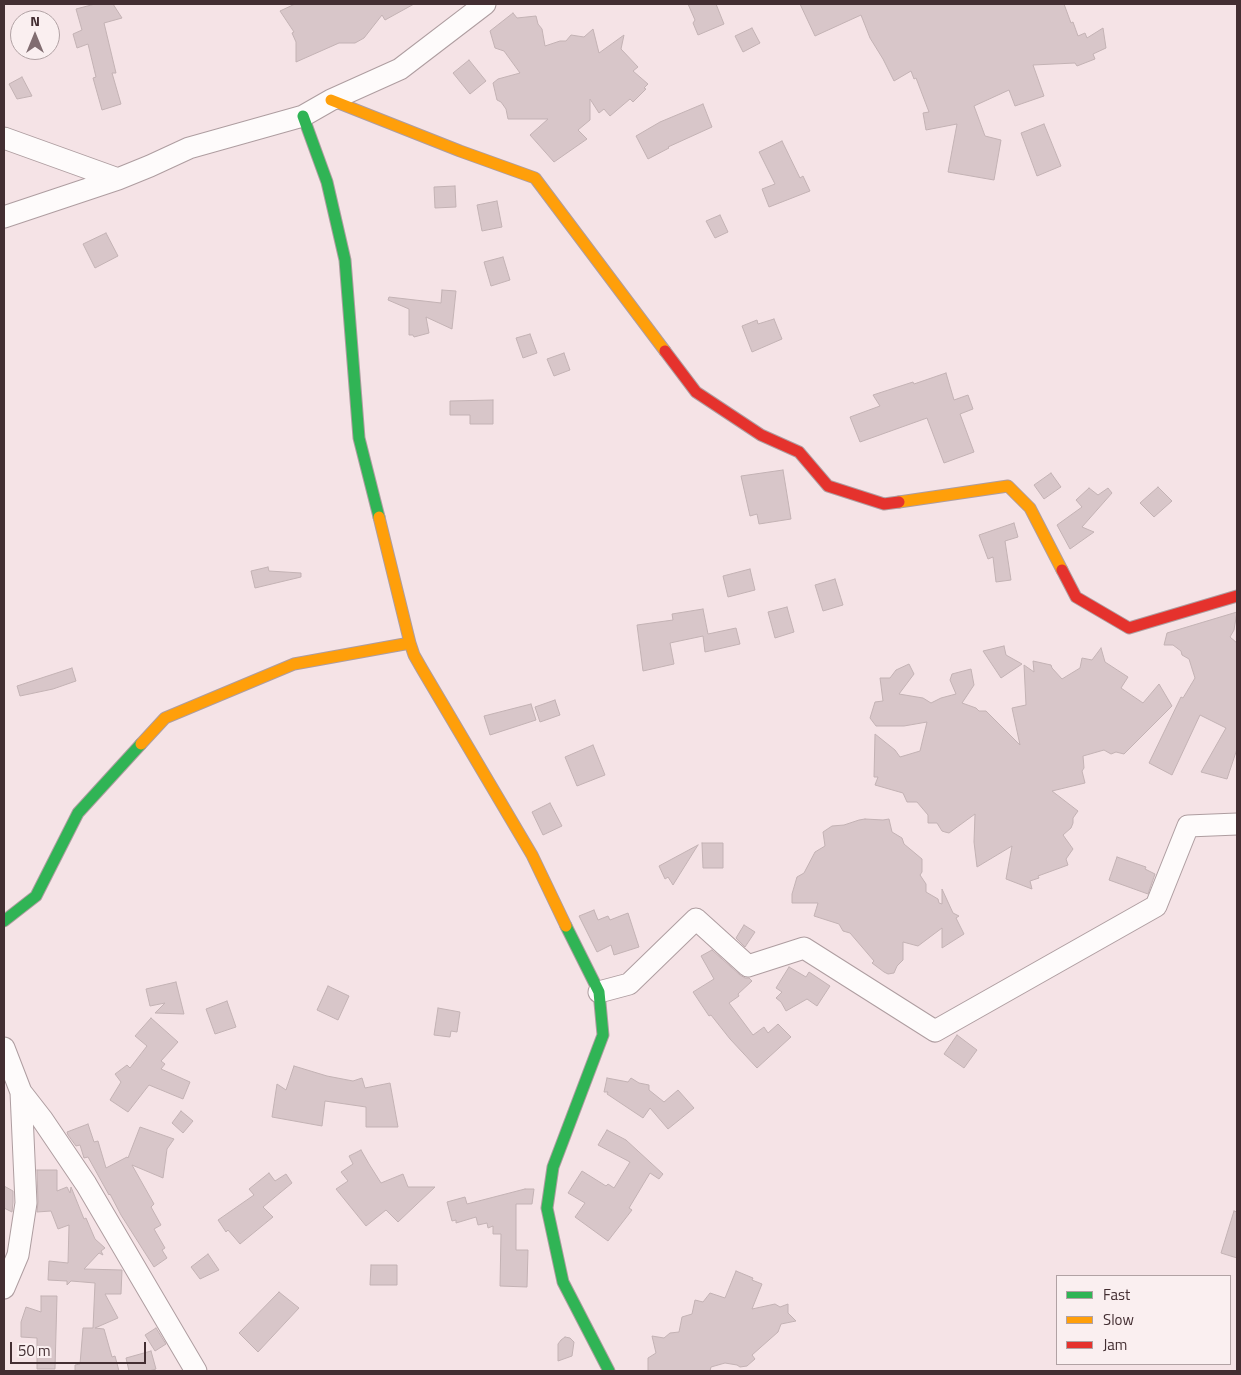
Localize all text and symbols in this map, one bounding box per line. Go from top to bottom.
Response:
north arrow [10,10,60,60]
text: N [30,10,40,31]
legend [1056,1275,1231,1365]
text: Fast [1103,1283,1130,1306]
text: Slow [1103,1308,1134,1331]
scale bar [12,1332,149,1364]
text: Jam [1103,1333,1127,1356]
text: 50 m [18,1339,51,1362]

